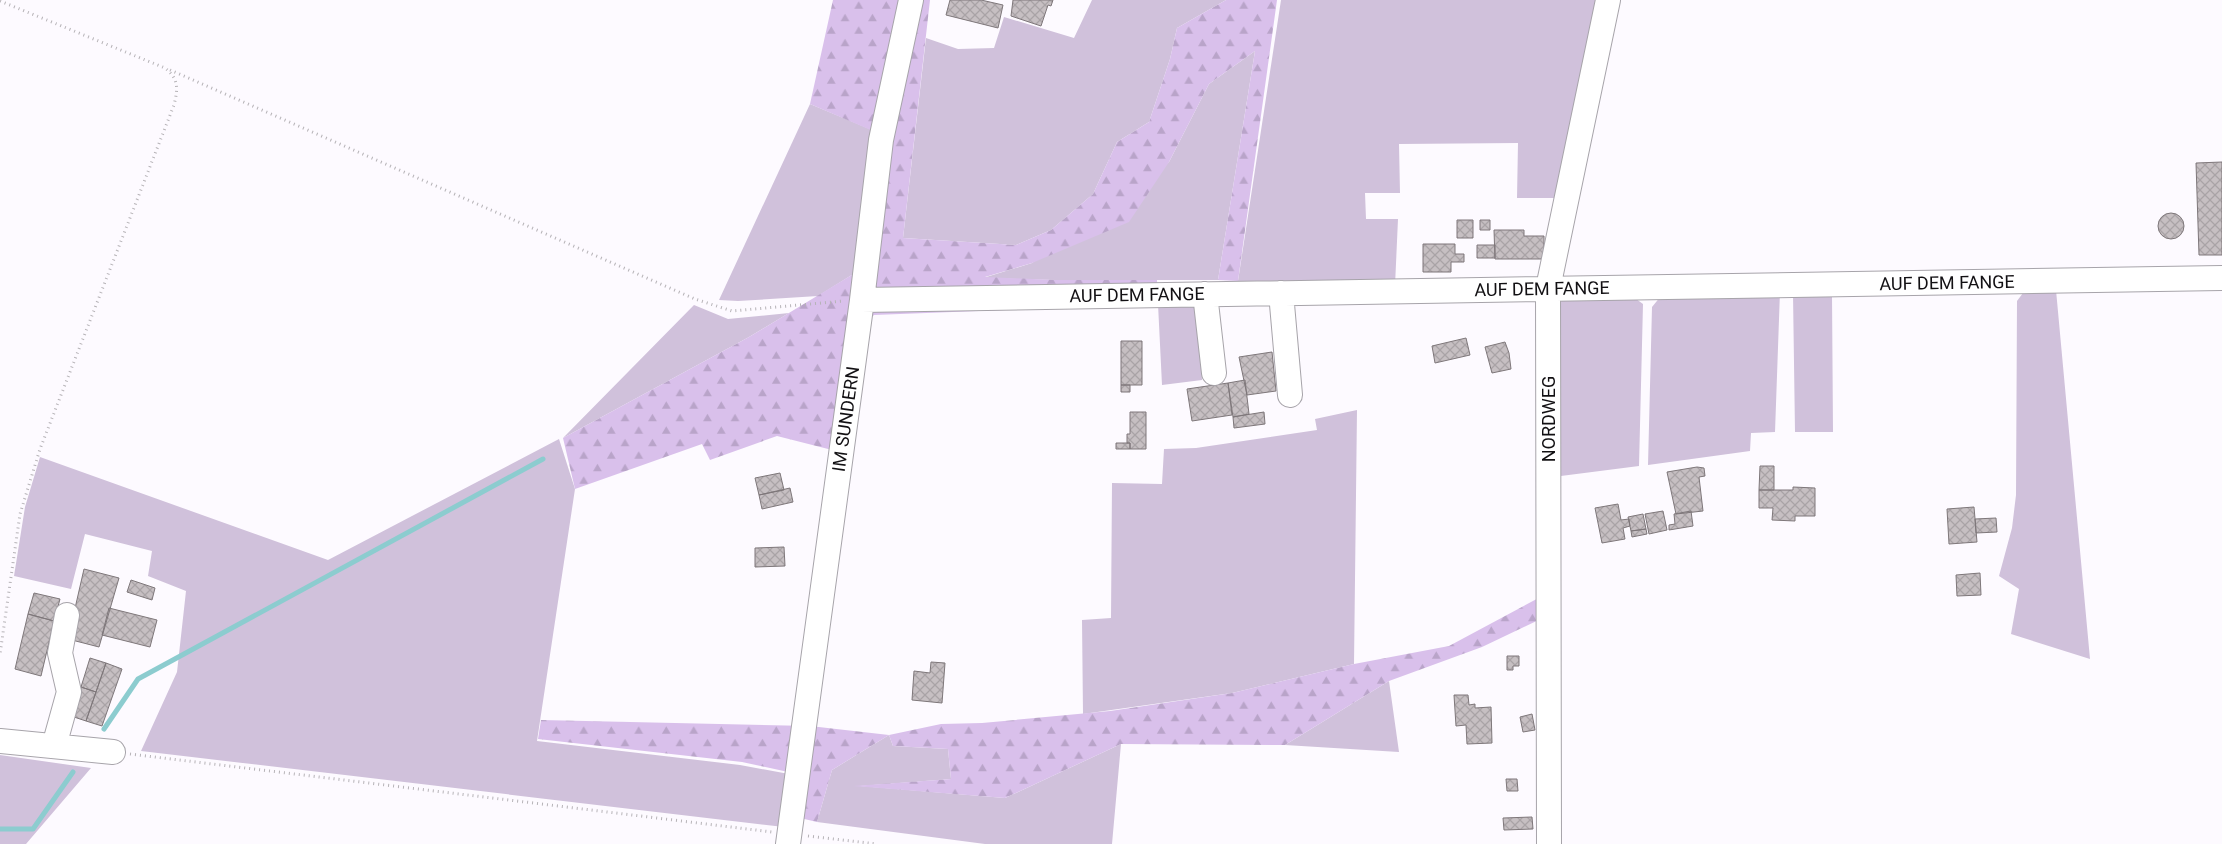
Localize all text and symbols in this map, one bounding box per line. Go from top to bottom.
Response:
street label: AUF DEM FANGE [1879,271,2015,294]
street label: AUF DEM FANGE [1474,277,1610,300]
street label: AUF DEM FANGE [1069,283,1205,306]
street label: IM SUNDERN [828,365,863,473]
street label: NORDWEG [1538,376,1559,462]

